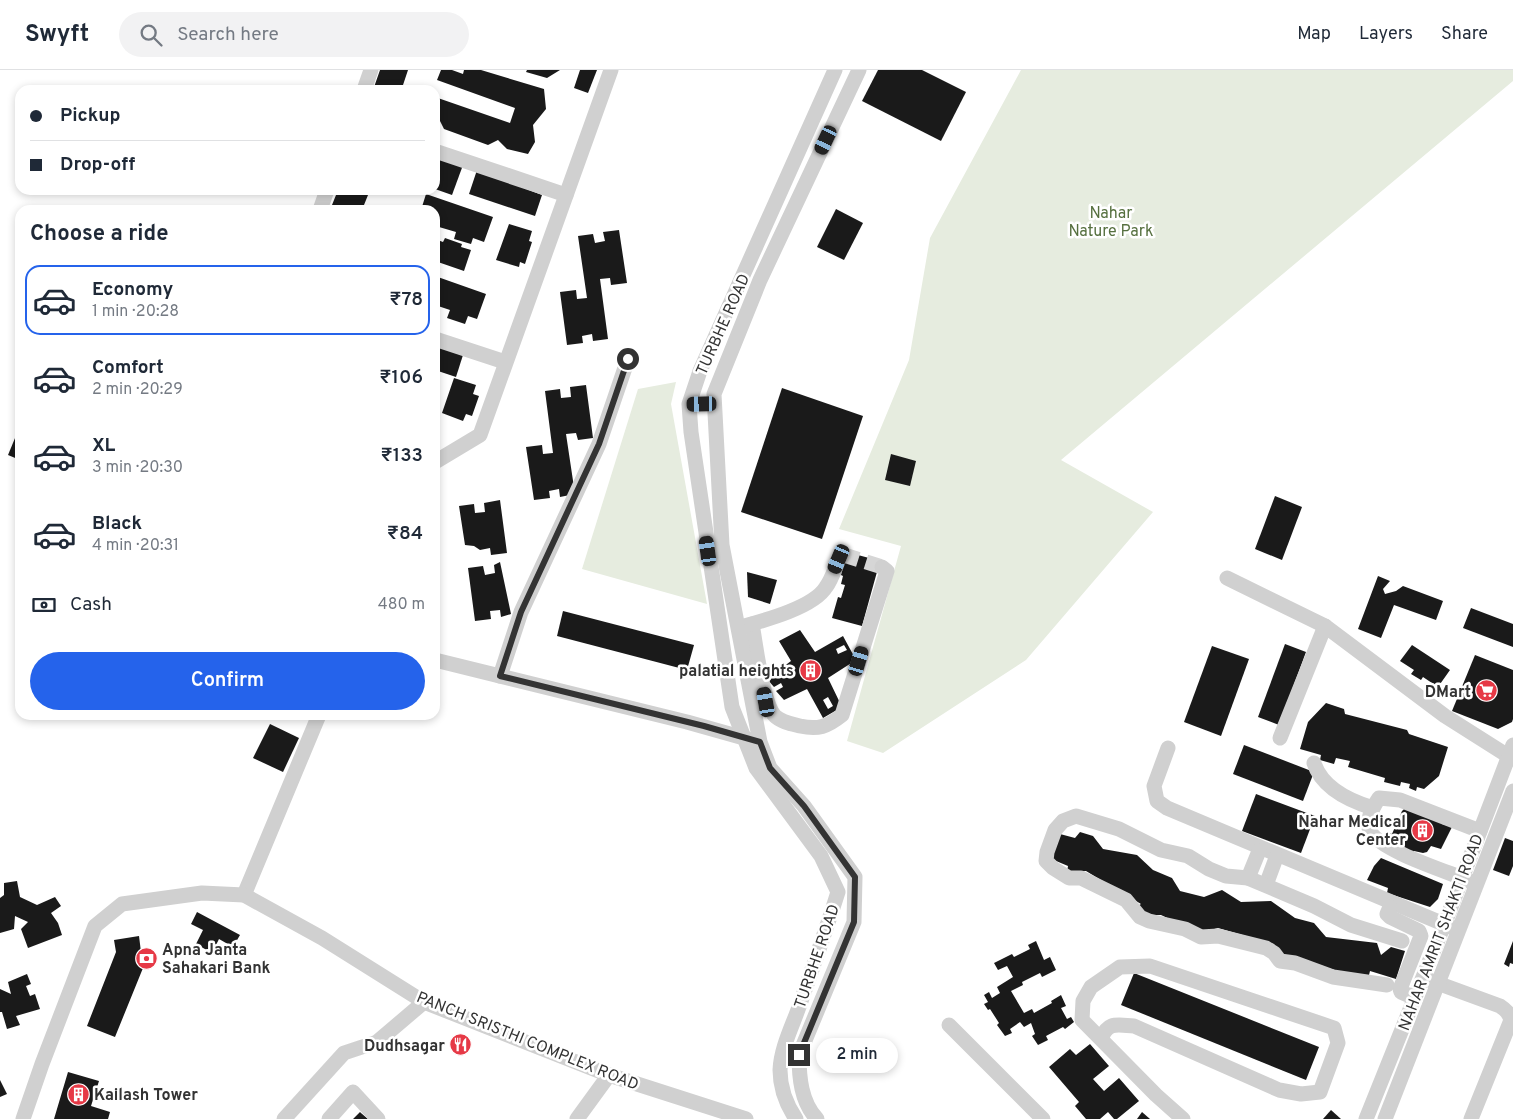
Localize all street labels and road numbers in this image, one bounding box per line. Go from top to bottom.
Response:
street label: TURBHE ROAD [693,271,755,379]
street label: NAHAR AMRIT SHAKTI ROAD [1395,831,1489,1034]
street label: TURBHE ROAD [791,902,845,1011]
street label: PANCH SRISTHI COMPLEX ROAD [413,988,641,1096]

